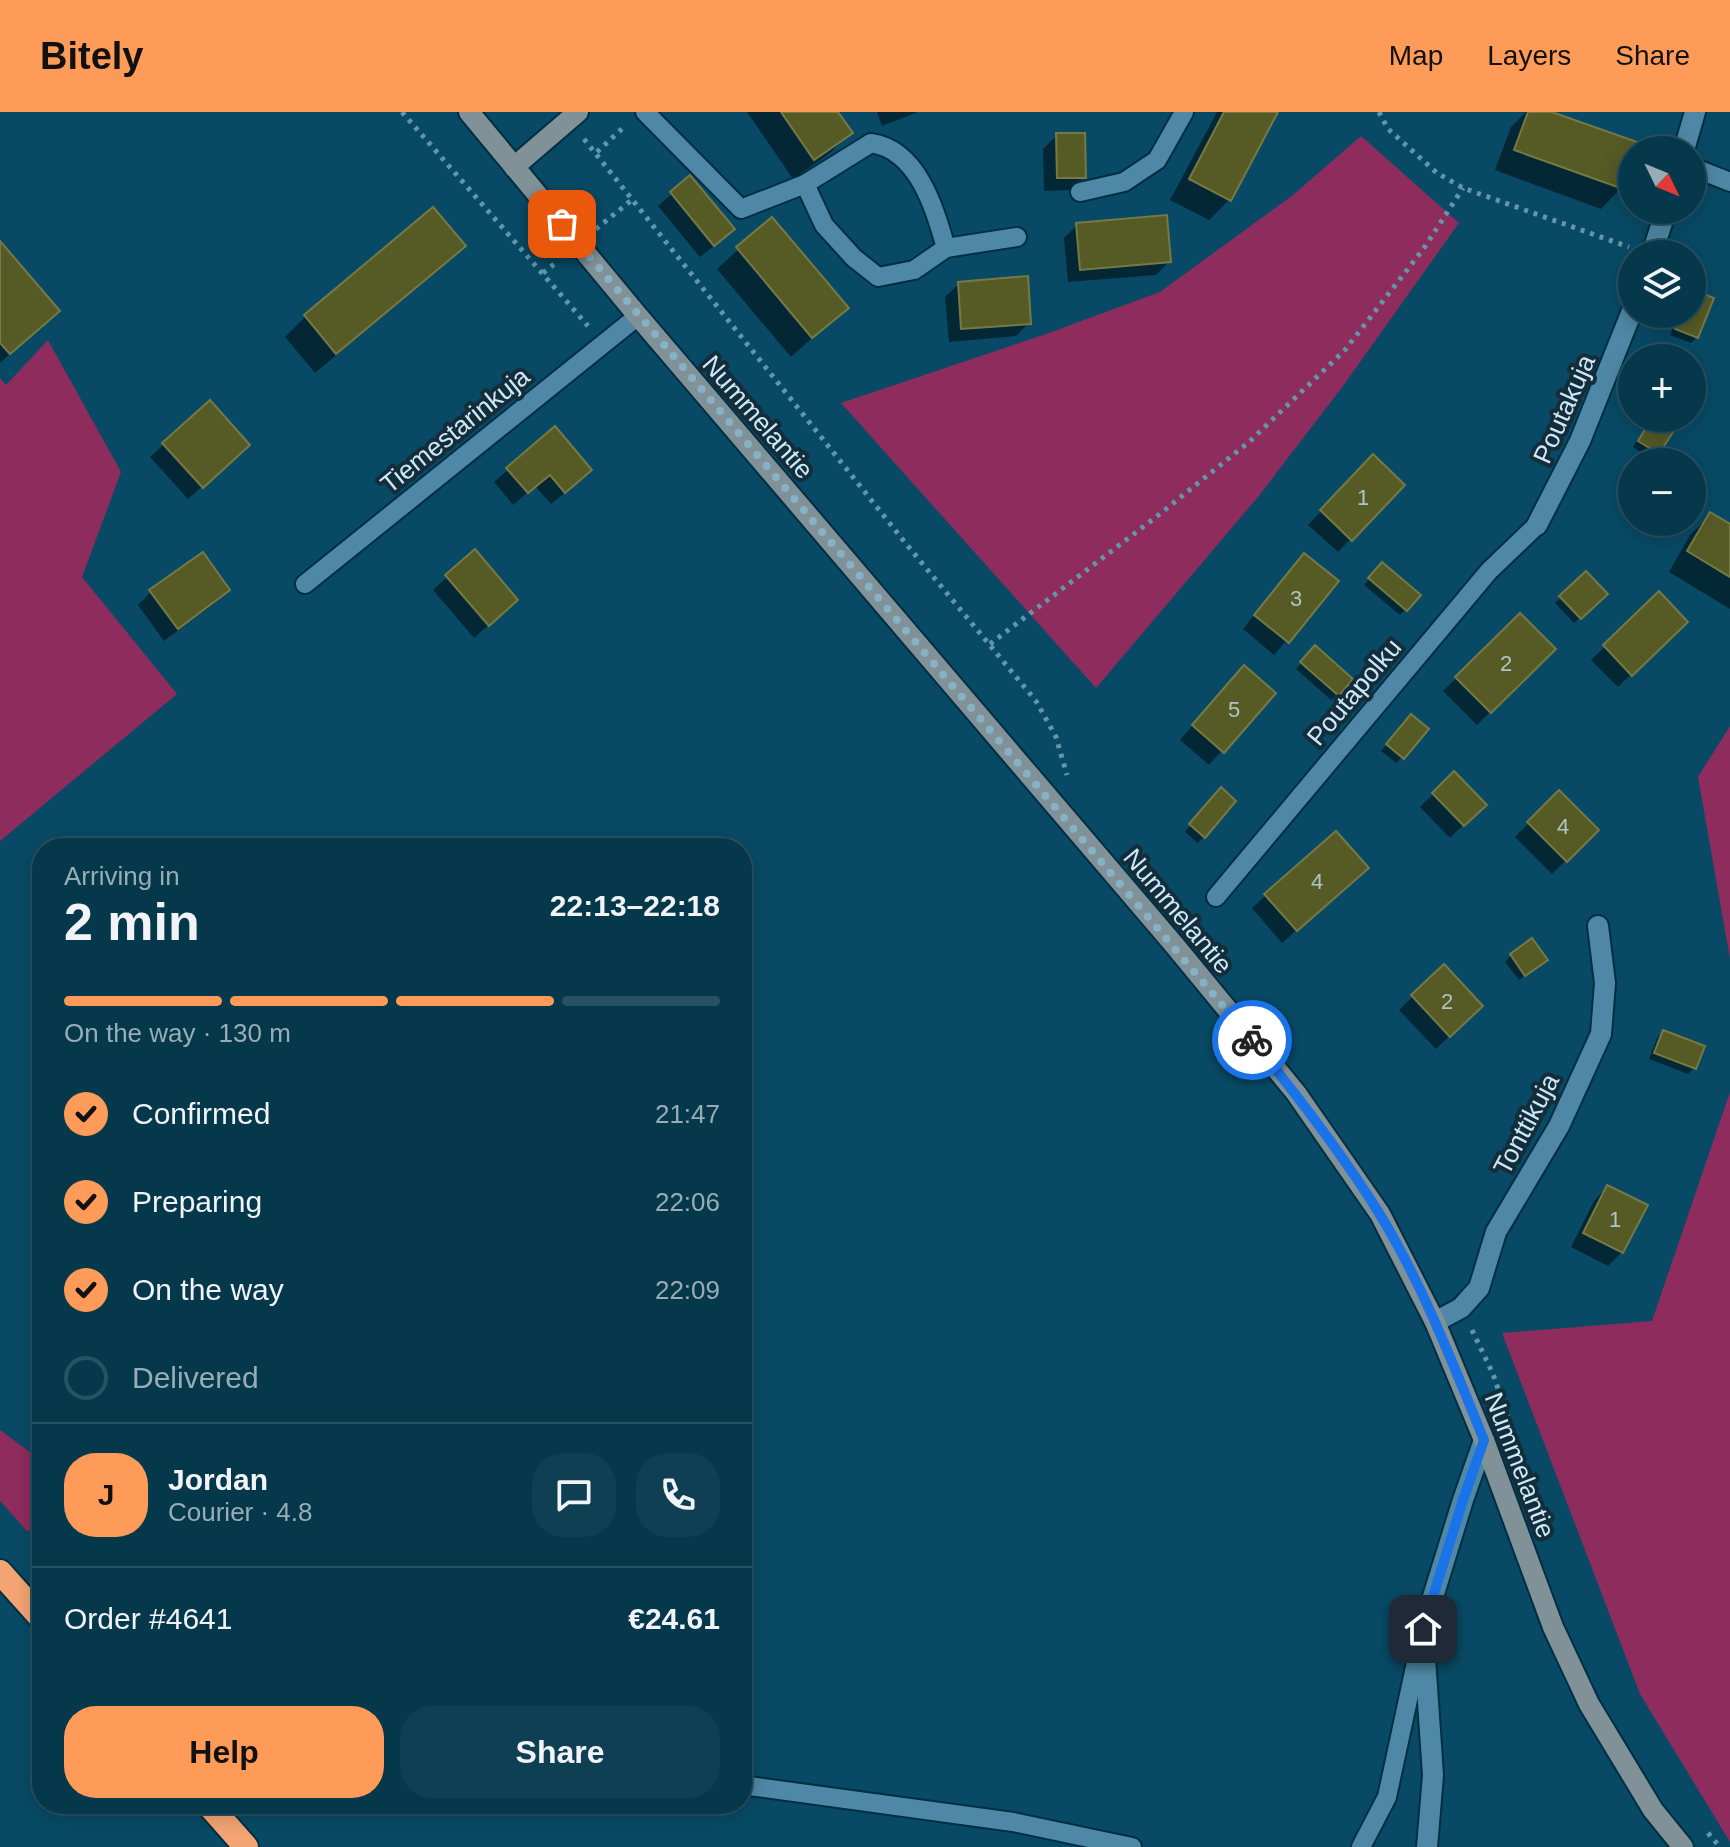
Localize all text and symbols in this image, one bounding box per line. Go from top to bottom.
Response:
text: Bitely [40,35,143,77]
text: Map [1389,40,1443,71]
text: Layers [1487,40,1571,71]
text: Share [1615,40,1690,71]
north arrow [1618,136,1706,224]
map controls [1618,136,1706,536]
pin [528,190,596,258]
icon: bag [540,202,584,246]
button: layers [1618,240,1706,328]
button: + [1618,344,1706,432]
street label: Nummelantie [696,349,820,485]
street label: Poutakuja [1527,350,1601,468]
street label: Tiemestarinkuja [375,361,536,499]
button: − [1618,448,1706,536]
house number: 1 [1357,485,1369,510]
house number: 3 [1290,586,1302,611]
street label: Poutapolku [1301,633,1407,751]
house number: 2 [1500,651,1512,676]
house number: 5 [1228,697,1240,722]
house number: 4 [1557,814,1569,839]
street label: Nummelantie [1117,843,1239,979]
text: Arriving in [64,861,180,891]
house number: 4 [1311,869,1323,894]
text: 22:13–22:18 [550,889,720,922]
text: 2 min [64,893,200,951]
house number: 2 [1441,989,1453,1014]
courier [1212,1000,1292,1080]
text: On the way · 130 m [64,1018,291,1048]
icon: bike [1230,1018,1274,1062]
street label: Tonttikuja [1487,1068,1565,1180]
icon: check [64,1092,108,1136]
text: Confirmed [132,1097,270,1130]
text: 21:47 [655,1099,720,1129]
icon: check [64,1180,108,1224]
text: Preparing [132,1185,262,1218]
text: 22:06 [655,1187,720,1217]
house number: 1 [1609,1207,1621,1232]
icon: check [64,1268,108,1312]
text: On the way [132,1273,284,1306]
text: 22:09 [655,1275,720,1305]
text: Delivered [132,1361,259,1394]
street label: Nummelantie [1479,1388,1561,1542]
button: chat [532,1453,616,1537]
button: phone [636,1453,720,1537]
text: Jordan [168,1463,268,1496]
text: J [98,1478,114,1511]
text: Courier · 4.8 [168,1497,313,1527]
pin [1389,1595,1457,1663]
text: Order #4641 [64,1602,232,1635]
text: €24.61 [628,1602,720,1635]
icon: home [1401,1607,1445,1651]
button: Help [64,1706,384,1798]
button: Share [400,1706,720,1798]

